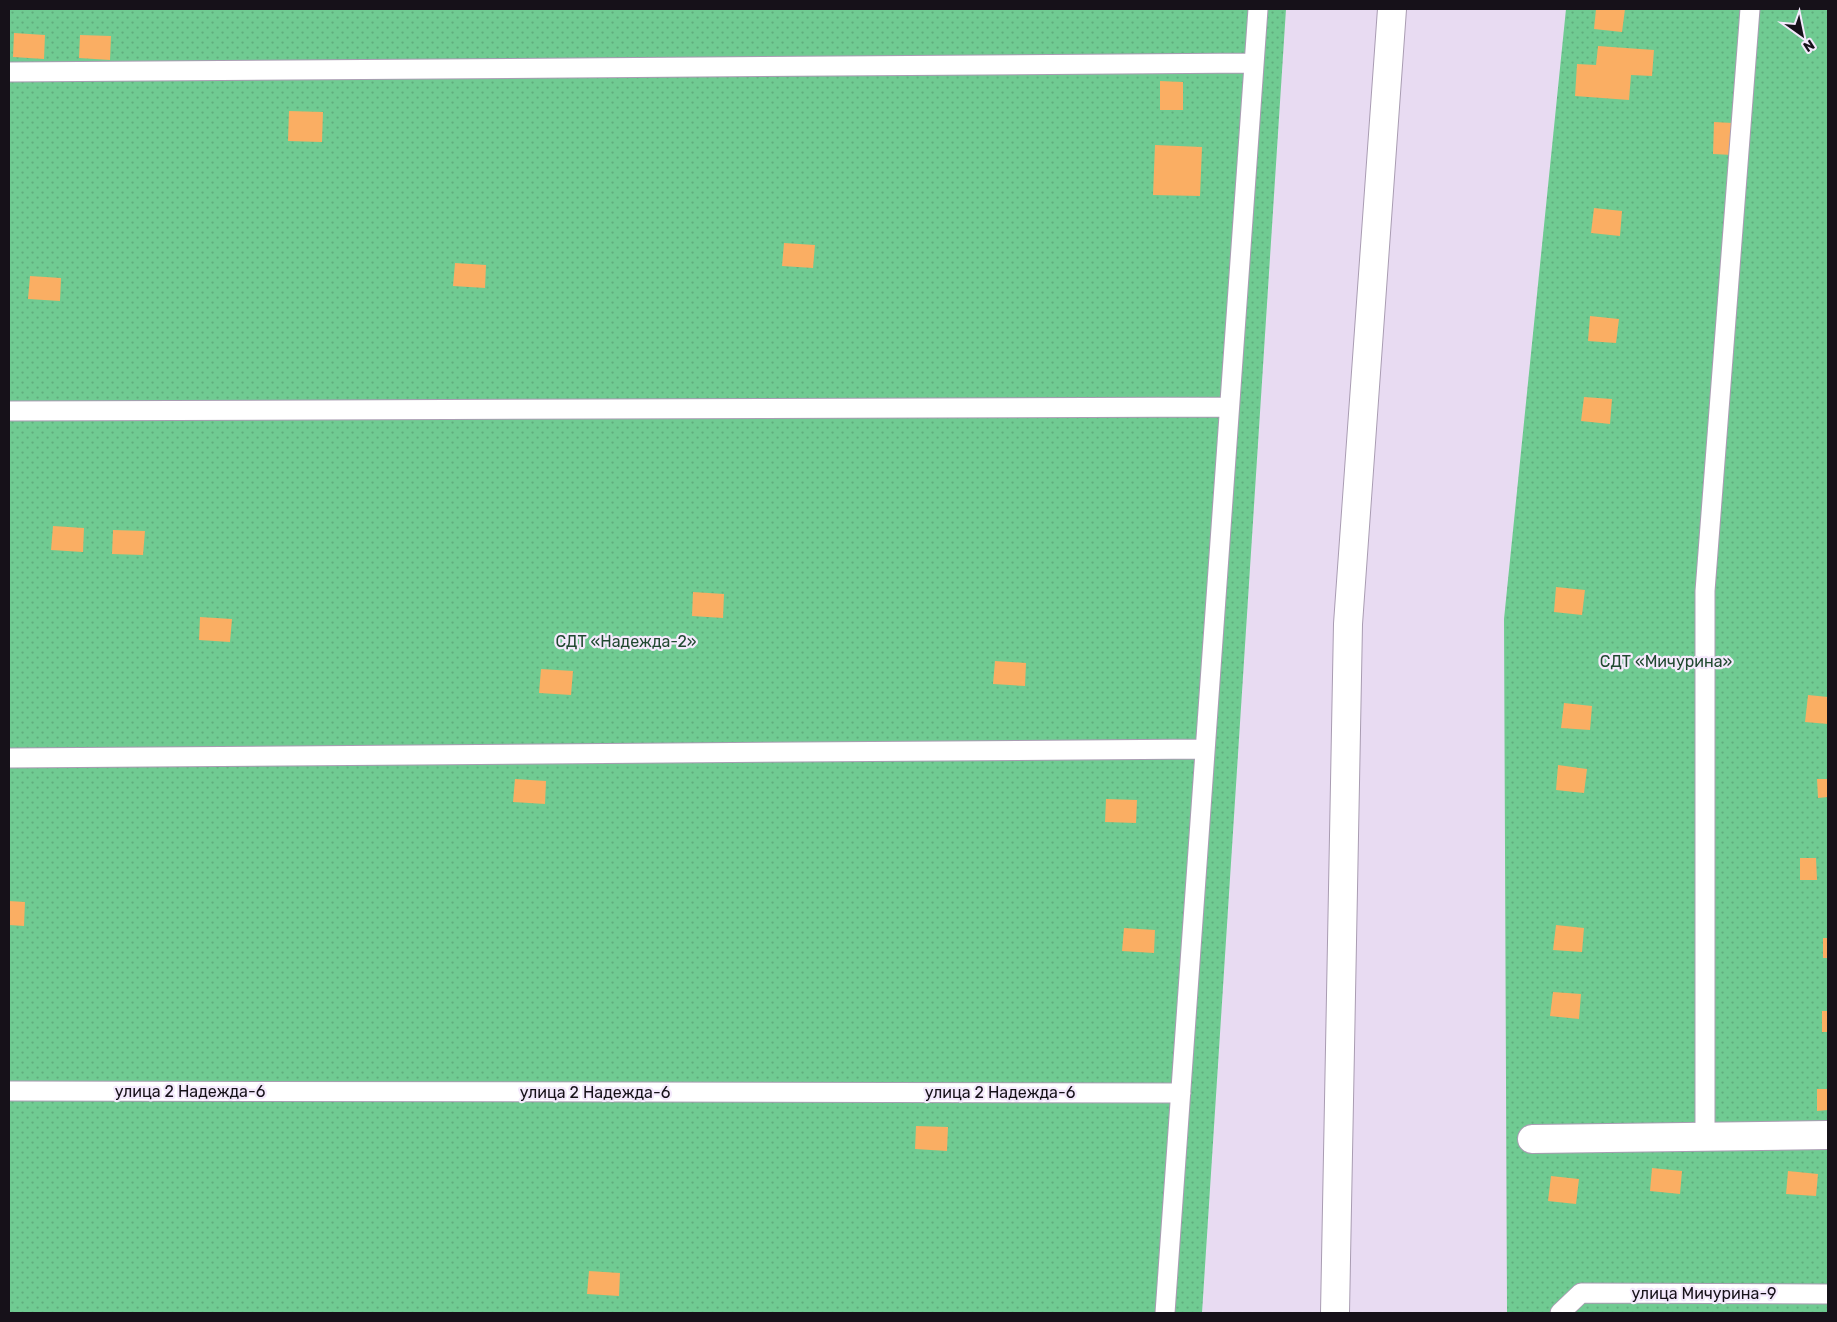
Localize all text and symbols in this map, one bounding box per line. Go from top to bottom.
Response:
north arrow [1777,10,1827,60]
text: N [1800,36,1818,55]
park label: СДТ «Надежда-2» [555,632,697,651]
park label: СДТ «Мичурина» [1600,652,1733,671]
street label: улица 2 Надежда-6 [115,1082,266,1101]
street label: улица 2 Надежда-6 [520,1083,671,1102]
street label: улица 2 Надежда-6 [925,1083,1076,1102]
street label: улица Мичурина-9 [1632,1284,1776,1303]

